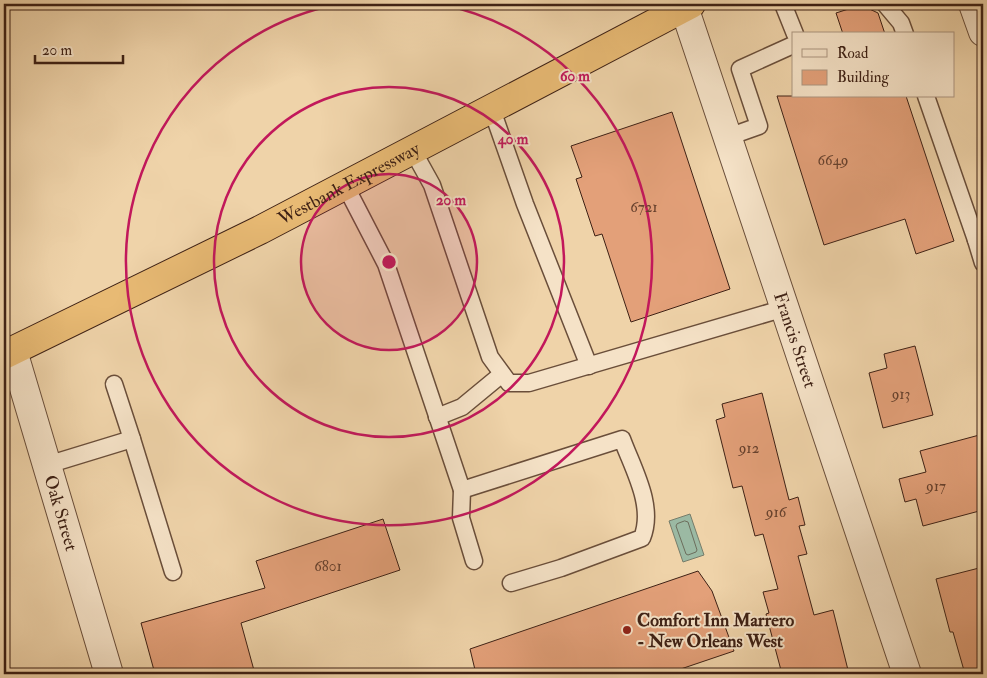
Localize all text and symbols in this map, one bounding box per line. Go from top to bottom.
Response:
scale bar [35,32,122,64]
legend [792,32,954,98]
text: 20 m [42,41,72,60]
text: Road [837,44,869,63]
text: 60 m [560,67,590,86]
text: Building [837,68,889,87]
text: 40 m [497,130,529,149]
street label: Westbank Expressway [273,137,425,231]
house number: 6649 [818,151,848,170]
text: 20 m [436,191,466,210]
house number: 6721 [630,198,658,217]
centre of rings [380,253,398,271]
street label: Francis Street [768,289,822,391]
house number: 913 [891,385,910,404]
house number: 912 [738,439,760,458]
street label: Oak Street [39,473,83,554]
house number: 917 [925,477,946,496]
house number: 916 [765,503,788,522]
house number: 6801 [314,557,342,576]
place label: Comfort Inn Marrero - New Orleans West [637,609,794,653]
marker: Comfort Inn Marrero - New Orleans West [621,624,633,636]

